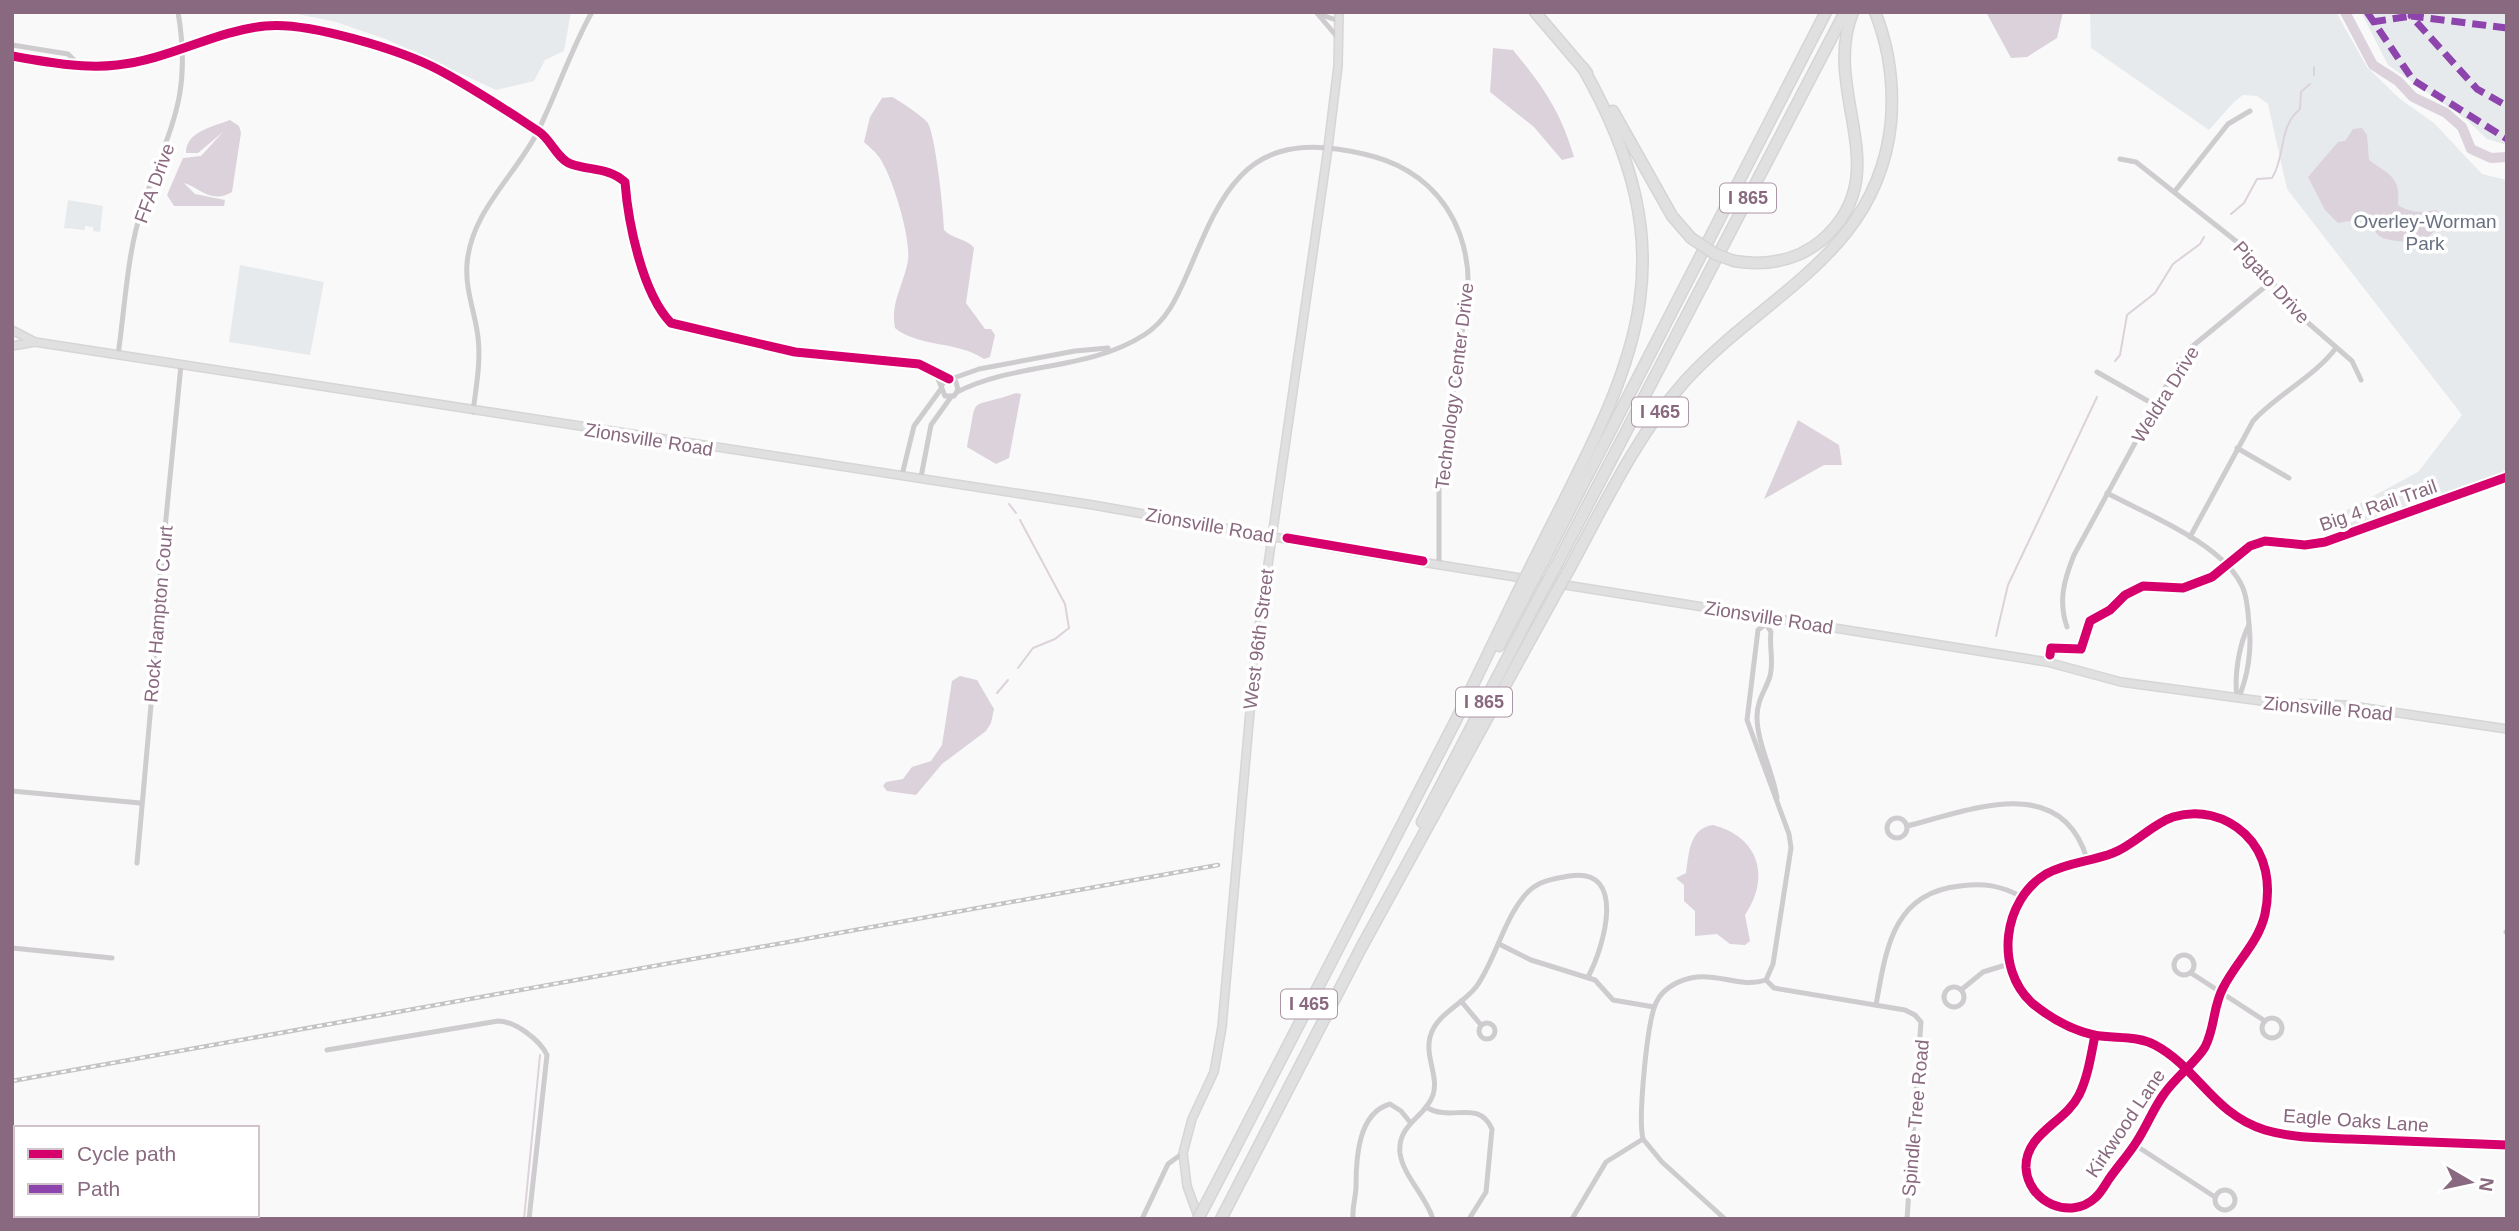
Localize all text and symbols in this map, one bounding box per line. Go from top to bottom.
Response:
street label: FFA Drive [130,140,179,226]
road number: I 865 [1720,183,1776,212]
park label: Overley-Worman Park [2353,211,2497,254]
street label: Pigato Drive [2229,237,2314,328]
street label: Technology Center Drive [1431,282,1478,491]
street label: Weldra Drive [2128,342,2203,446]
road number: I 465 [1632,398,1688,426]
street label: Zionsville Road [583,419,715,460]
street label: Big 4 Rail Trail [2317,476,2439,535]
street label: Zionsville Road [1144,504,1276,547]
street label: Rock Hampton Court [140,524,177,703]
street label: West 96th Street [1239,567,1278,710]
street label: Zionsville Road [1703,597,1835,638]
road number: I 865 [1456,688,1512,716]
street label: Zionsville Road [2262,692,2394,725]
road number: I 465 [1281,989,1337,1018]
street label: Spindle Tree Road [1898,1039,1933,1197]
street label: Kirkwood Lane [2082,1065,2169,1181]
street label: Eagle Oaks Lane [2283,1105,2429,1136]
legend [14,1126,259,1217]
text: Cycle path [77,1142,176,1165]
north arrow [2435,1147,2505,1217]
text: N [2475,1176,2498,1193]
text: Path [77,1177,120,1200]

